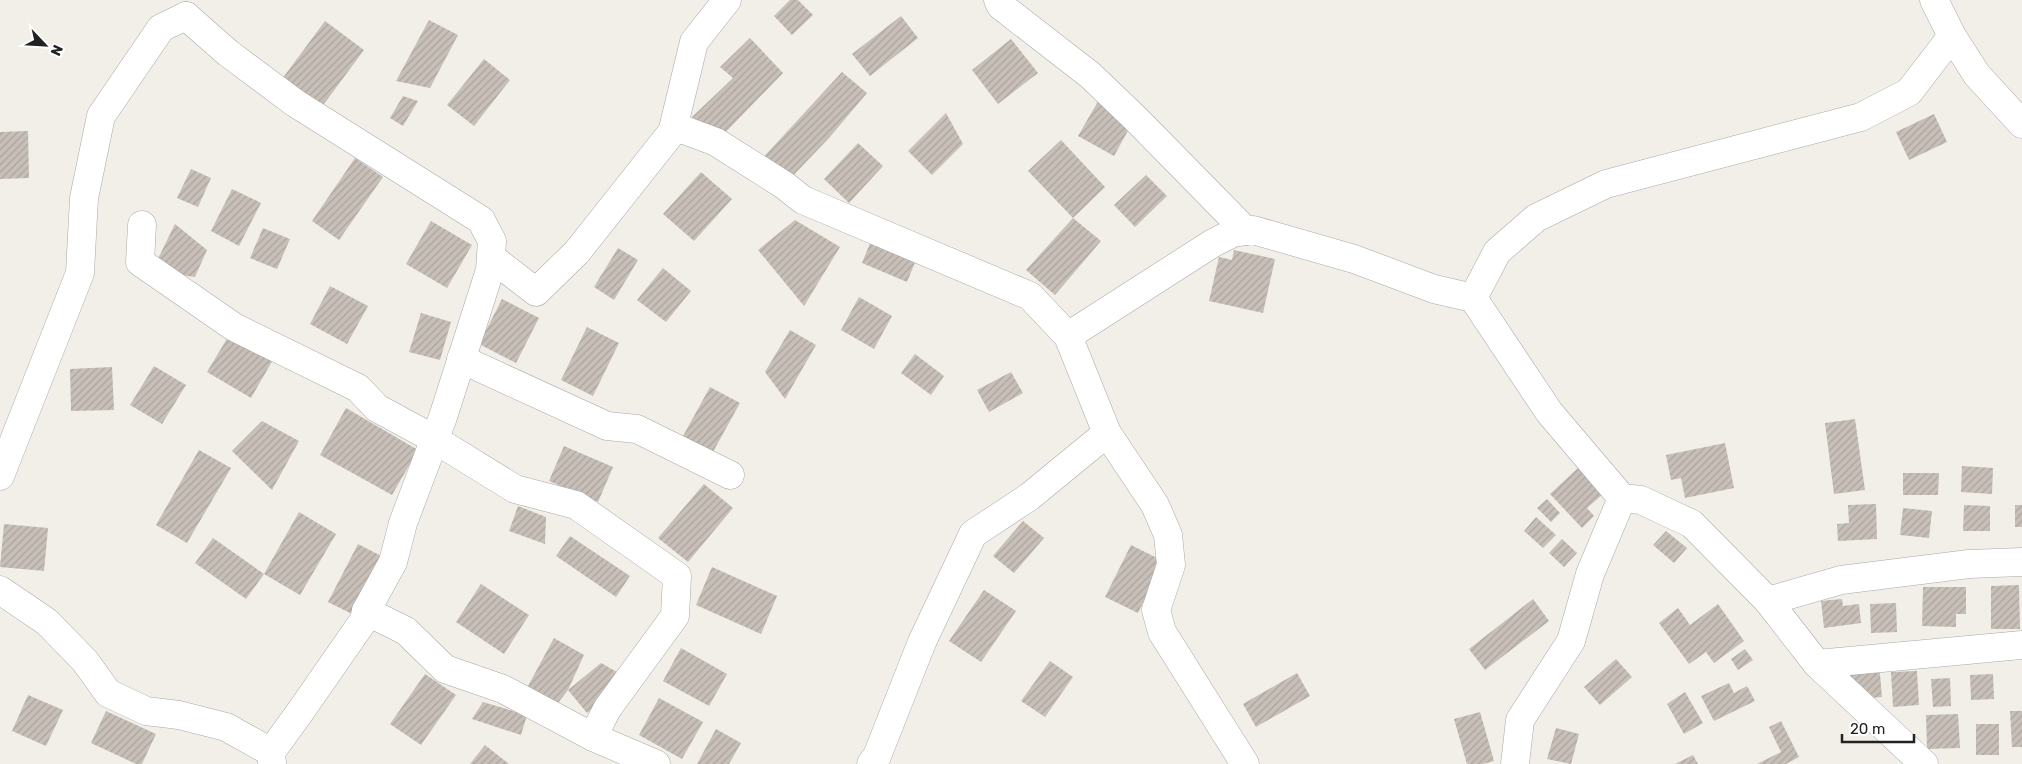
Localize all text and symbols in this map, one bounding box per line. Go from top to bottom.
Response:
north arrow [20,20,70,70]
text: N [46,42,66,58]
scale bar [1842,712,1914,744]
text: 20 m [1850,720,1885,738]

